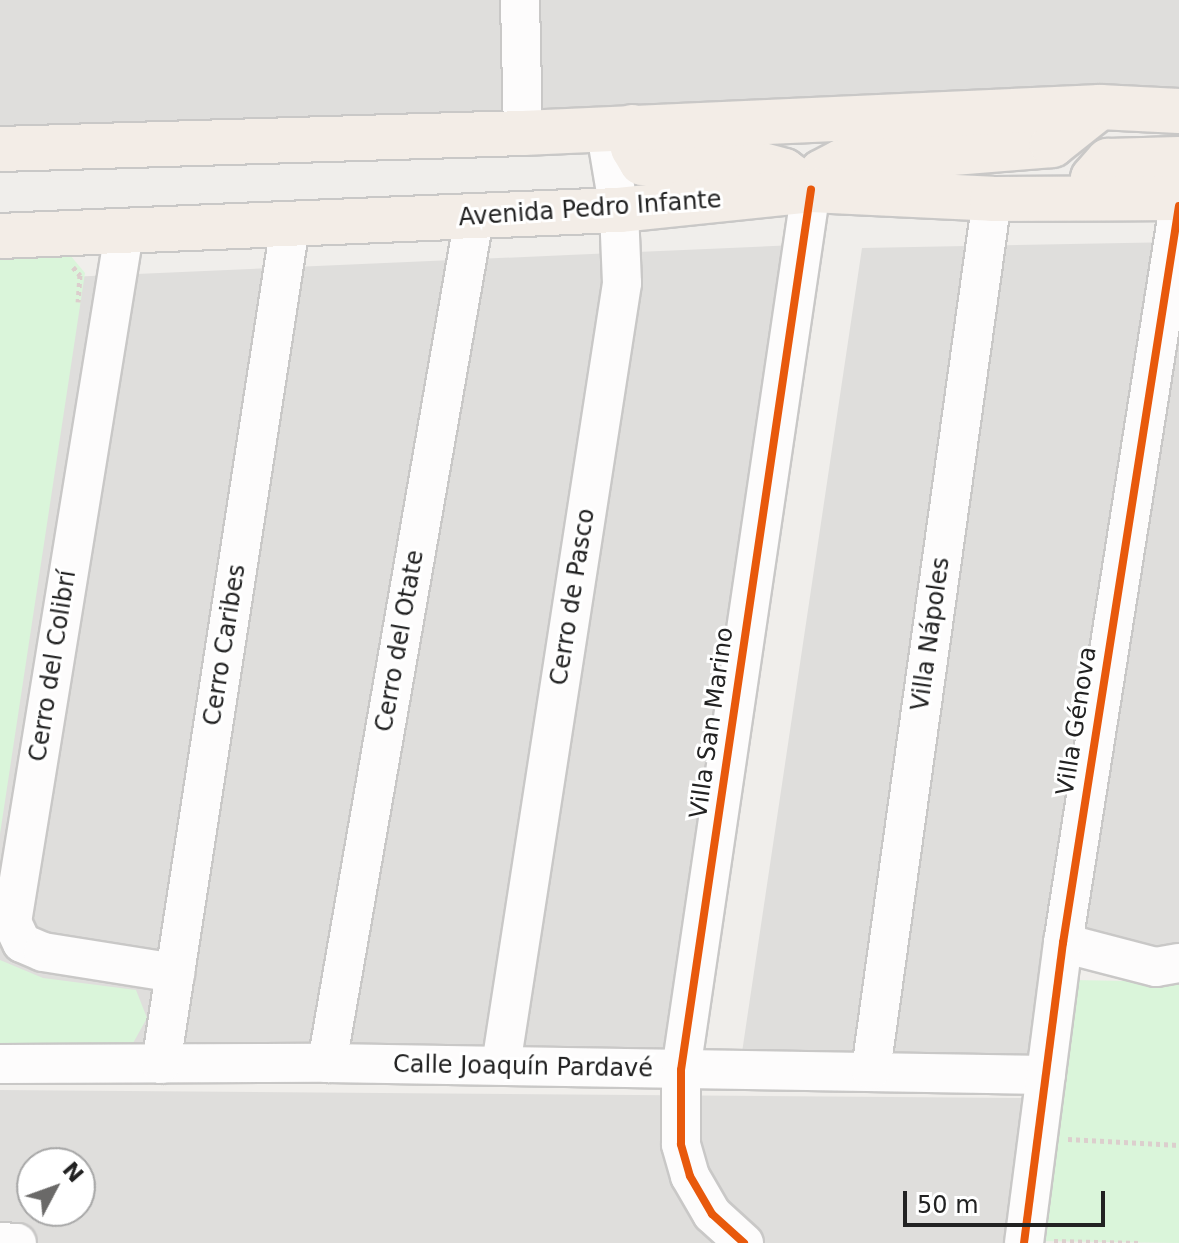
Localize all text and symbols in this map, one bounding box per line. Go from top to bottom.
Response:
street label: Avenida Pedro Infante [458,185,722,233]
street label: Cerro de Pasco [545,506,601,688]
street label: Cerro del Otate [370,548,430,734]
street label: Villa Nápoles [906,555,956,713]
street label: Cerro Caribes [198,562,252,728]
street label: Cerro del Colibrí [24,568,82,764]
street label: Villa San Marino [684,626,740,820]
street label: Villa Génova [1051,644,1103,798]
street label: Calle Joaquín Pardavé [393,1050,653,1084]
north arrow [16,1147,96,1227]
text: N [57,1157,88,1187]
scale bar [907,1175,1109,1225]
text: 50 m [917,1191,979,1219]

